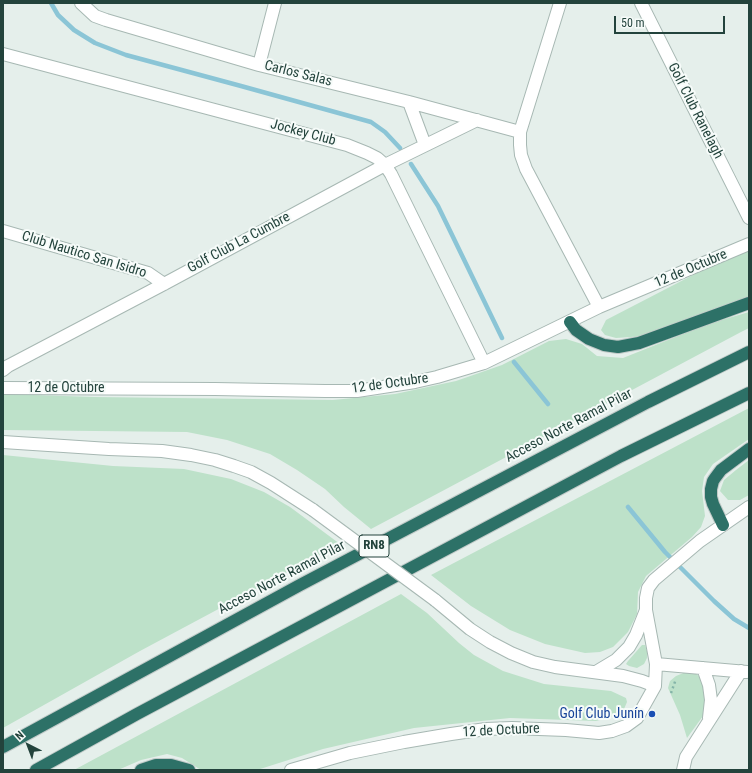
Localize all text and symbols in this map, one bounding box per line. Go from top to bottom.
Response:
scale bar [616,8,727,34]
text: 50 m [621,16,645,30]
street label: Carlos Salas [262,58,334,90]
street label: Golf Club Ranelagh [664,60,726,162]
street label: Jockey Club [269,116,337,150]
street label: Golf Club La Cumbre [185,209,293,277]
street label: Club Nautico San Isidro [20,228,148,282]
street label: 12 de Octubre [652,246,730,292]
street label: 12 de Octubre [351,370,429,398]
street label: 12 de Octubre [27,380,105,396]
street label: Acceso Norte Ramal Pilar [503,385,635,467]
road number: RN8 [359,535,389,557]
street label: Acceso Norte Ramal Pilar [216,537,348,619]
place label: Golf Club Junín [559,706,644,722]
marker: Golf Club Junín [647,709,657,719]
street label: 12 de Octubre [462,721,540,741]
north arrow [8,725,48,765]
text: N [13,729,26,743]

